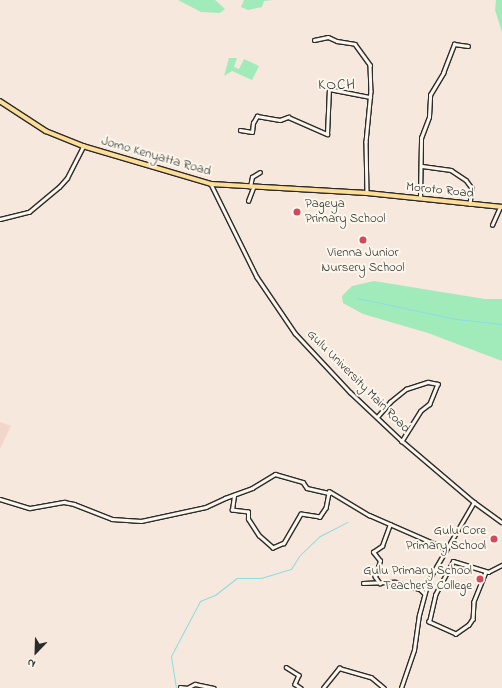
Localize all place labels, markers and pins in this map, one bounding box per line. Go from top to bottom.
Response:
place label: Pageya Primary School [305,197,385,228]
marker: Pageya Primary School [292,207,302,217]
marker: Vienna Junior Nursery School [358,235,368,245]
place label: Vienna Junior Nursery School [322,246,404,277]
place label: Gulu Core Primary School [406,524,486,555]
marker: Gulu Core Primary School [489,534,499,544]
place label: Gulu Primary School Teacher's College [363,564,472,595]
marker: Gulu Primary School Teacher's College [475,574,485,584]

